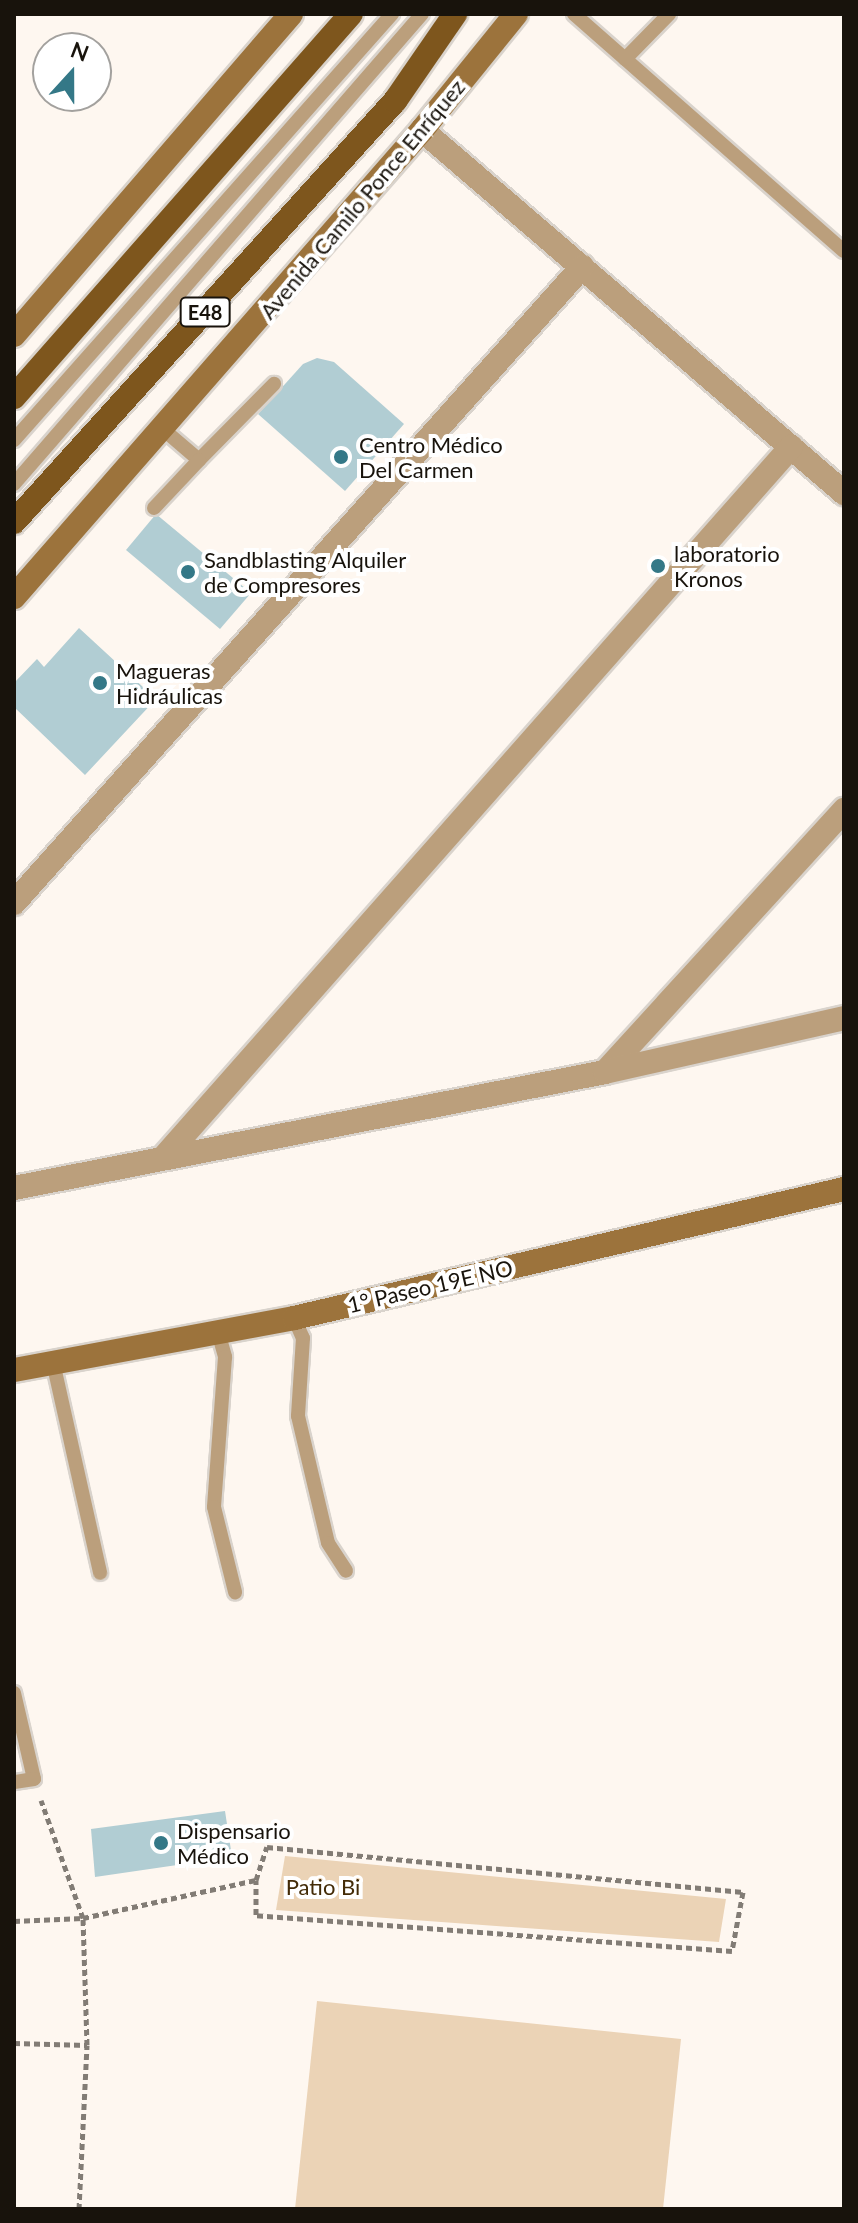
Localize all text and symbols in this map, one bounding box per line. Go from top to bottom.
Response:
north arrow [32,32,112,112]
text: N [67,35,93,67]
street label: Avenida Camilo Ponce Enríquez [254,74,470,324]
road number: E48 [179,296,231,328]
place label: Centro Médico Del Carmen [359,431,503,482]
marker: Centro Médico Del Carmen [330,446,352,468]
place label: laboratorio Kronos [674,540,780,592]
place label: Sandblasting Alquiler de Compresores [204,546,407,598]
marker: laboratorio Kronos [649,557,667,575]
marker: Sandblasting Alquiler de Compresores [179,563,197,581]
place label: Magueras Hidráulicas [116,657,223,708]
marker: Magueras Hidráulicas [91,674,109,692]
street label: 1° Paseo 19E NO [345,1254,515,1318]
place label: Dispensario Médico [177,1817,291,1868]
marker: Dispensario Médico [152,1834,170,1852]
park label: Patio Bi [286,1874,360,1900]

